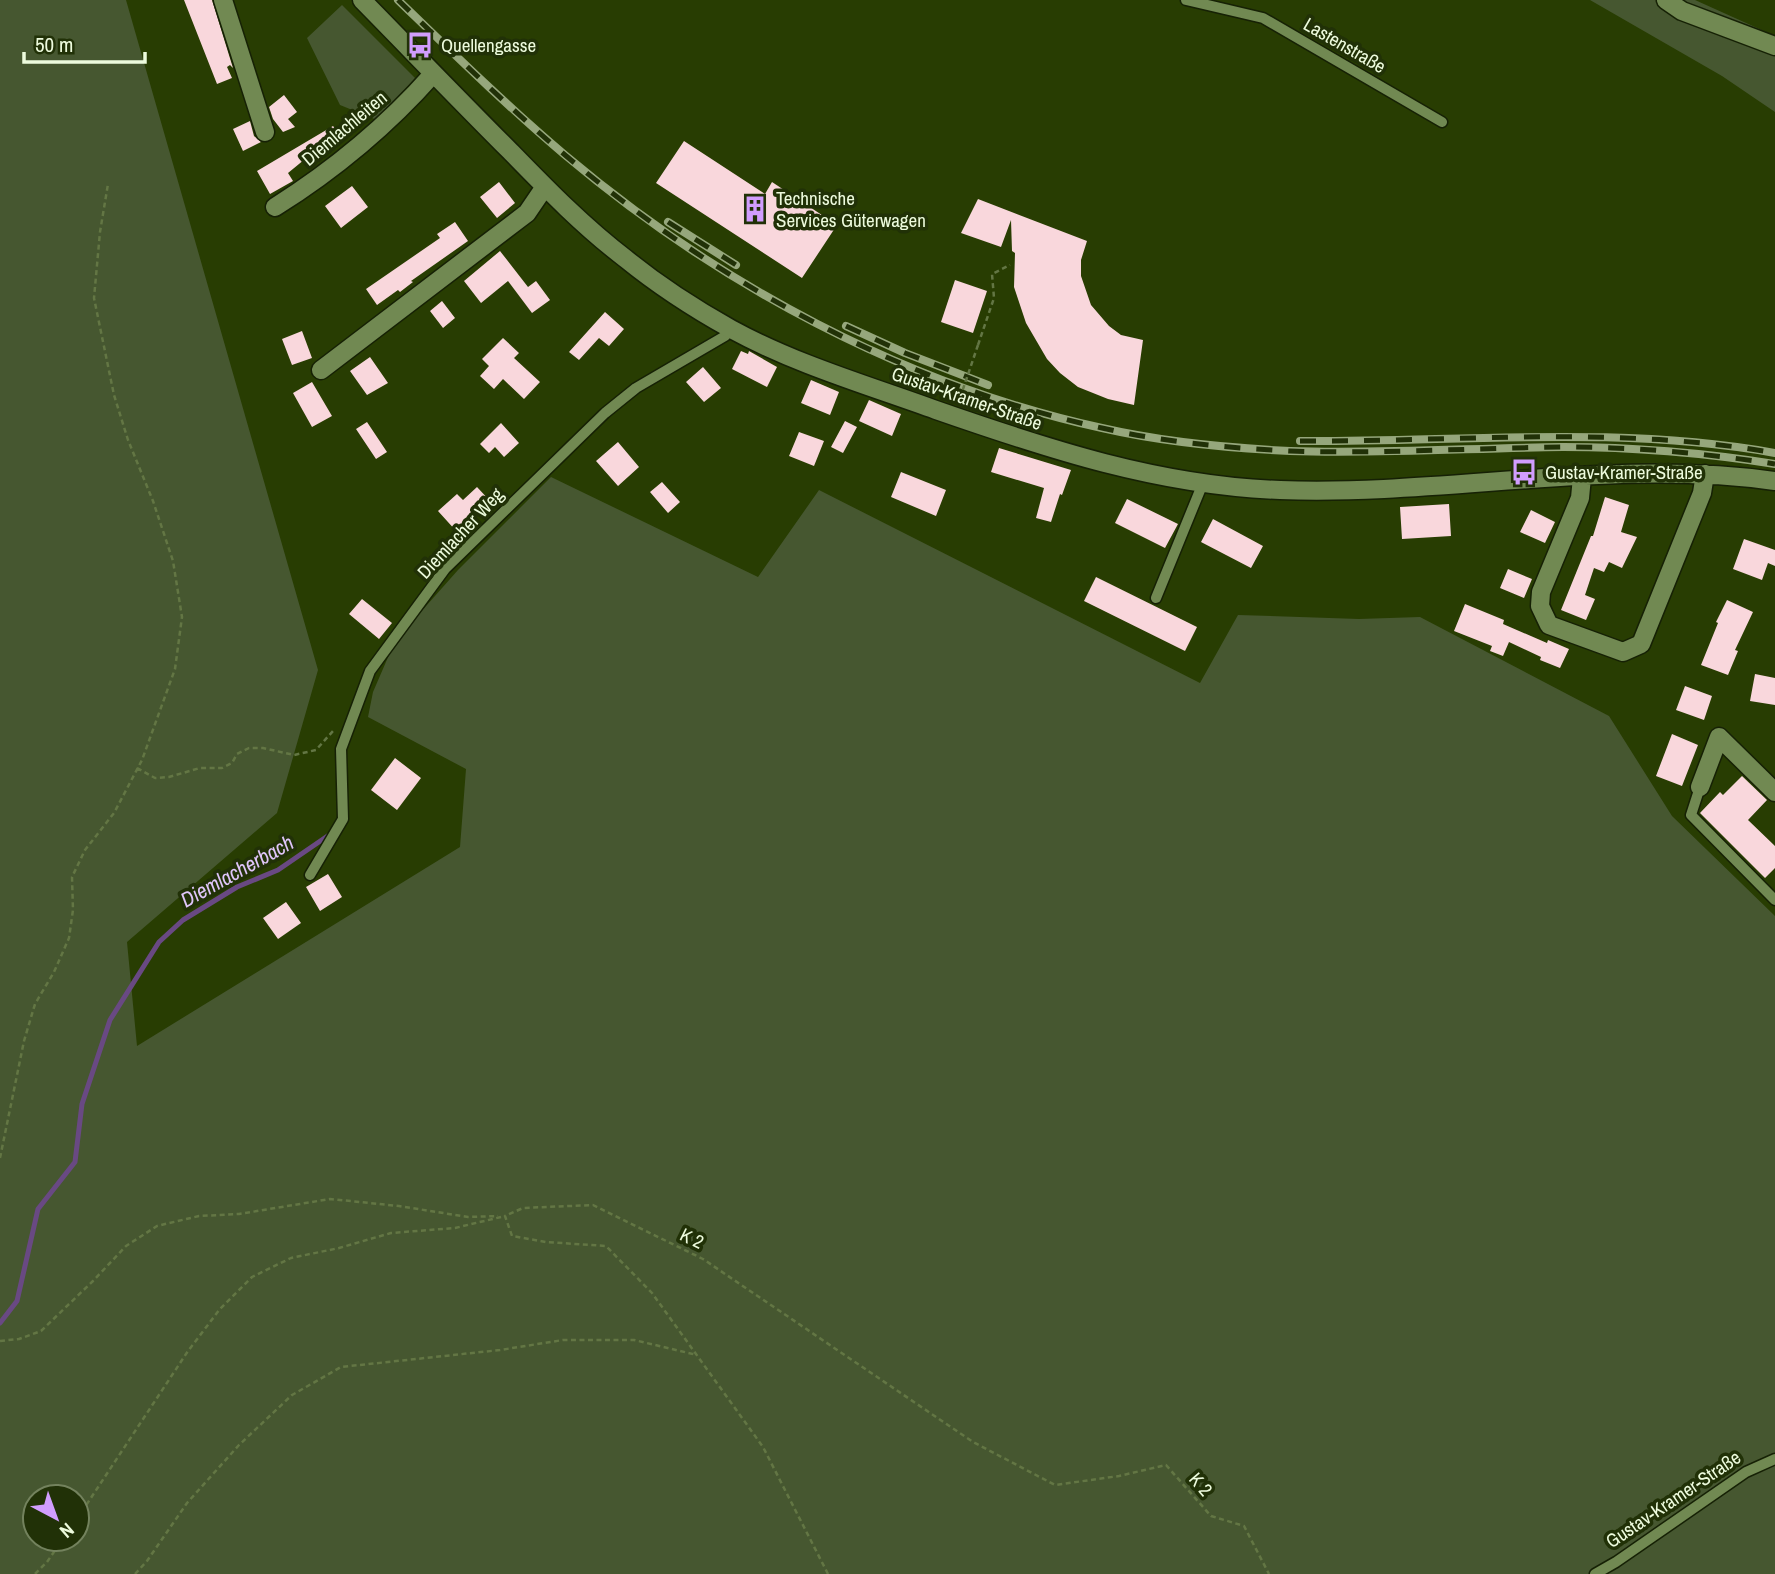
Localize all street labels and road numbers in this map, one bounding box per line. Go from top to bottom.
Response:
street label: Lastenstraße [1299,11,1391,79]
street label: Diemlachleiten [296,85,392,171]
street label: Gustav-Kramer-Straße [888,360,1046,436]
street label: Diemlacher Weg [411,482,509,584]
street label: K 2 [676,1221,708,1255]
street label: Gustav-Kramer-Straße [1600,1444,1746,1554]
street label: K 2 [1184,1467,1218,1501]

